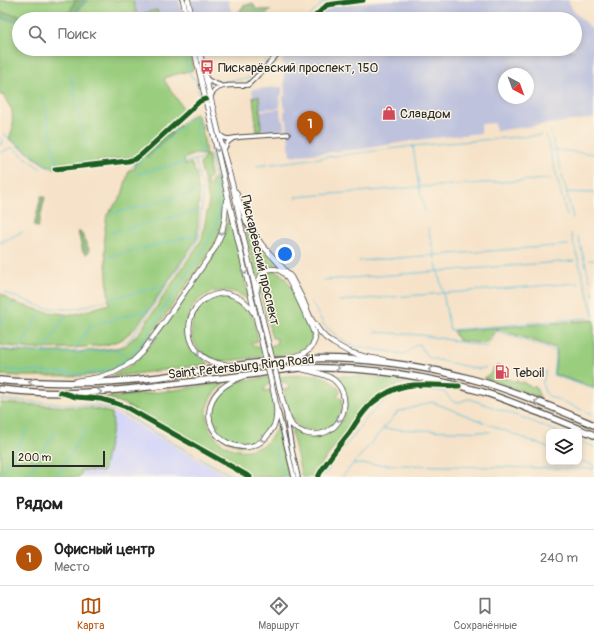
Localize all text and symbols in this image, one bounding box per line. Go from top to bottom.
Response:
search box [12,12,582,56]
icon: search [26,23,48,45]
text: Поиск [58,25,97,44]
bus stop icon: Пискарёвский проспект, 150 [199,59,215,75]
place label: Пискарёвский проспект, 150 [218,60,378,76]
north arrow [498,68,534,104]
shop icon: Славдом [381,105,397,121]
place label: Славдом [400,106,451,122]
pin: 1 [297,111,323,144]
one-way arrow [213,146,221,152]
street label: Пискарёвский проспект [237,194,283,327]
one-way arrow [218,228,226,235]
your location [275,244,295,264]
one-way arrow [241,269,249,275]
one-way arrow [148,336,156,343]
one-way arrow [197,350,205,358]
street label: Saint Petersburg Ring Road [167,351,315,383]
one-way arrow [334,364,340,372]
fuel station icon: Teboil [494,364,510,380]
place label: Teboil [513,365,545,381]
one-way arrow [428,366,434,375]
one-way arrow [28,378,34,386]
one-way arrow [96,387,102,396]
one-way arrow [534,399,541,407]
one-way arrow [336,415,343,422]
map controls [546,429,582,465]
button: layers [546,429,582,465]
one-way arrow [261,434,268,441]
scale bar [12,449,105,468]
text: 200 m [18,451,51,464]
text: Рядом [16,493,63,514]
text: Офисный центр [54,540,155,559]
text: 1 [26,550,32,566]
text: 240 m [540,550,578,566]
text: Место [54,559,90,575]
tab: Карта [77,595,104,632]
tab: Маршрут [258,595,300,632]
tab: Сохранённые [454,595,517,632]

